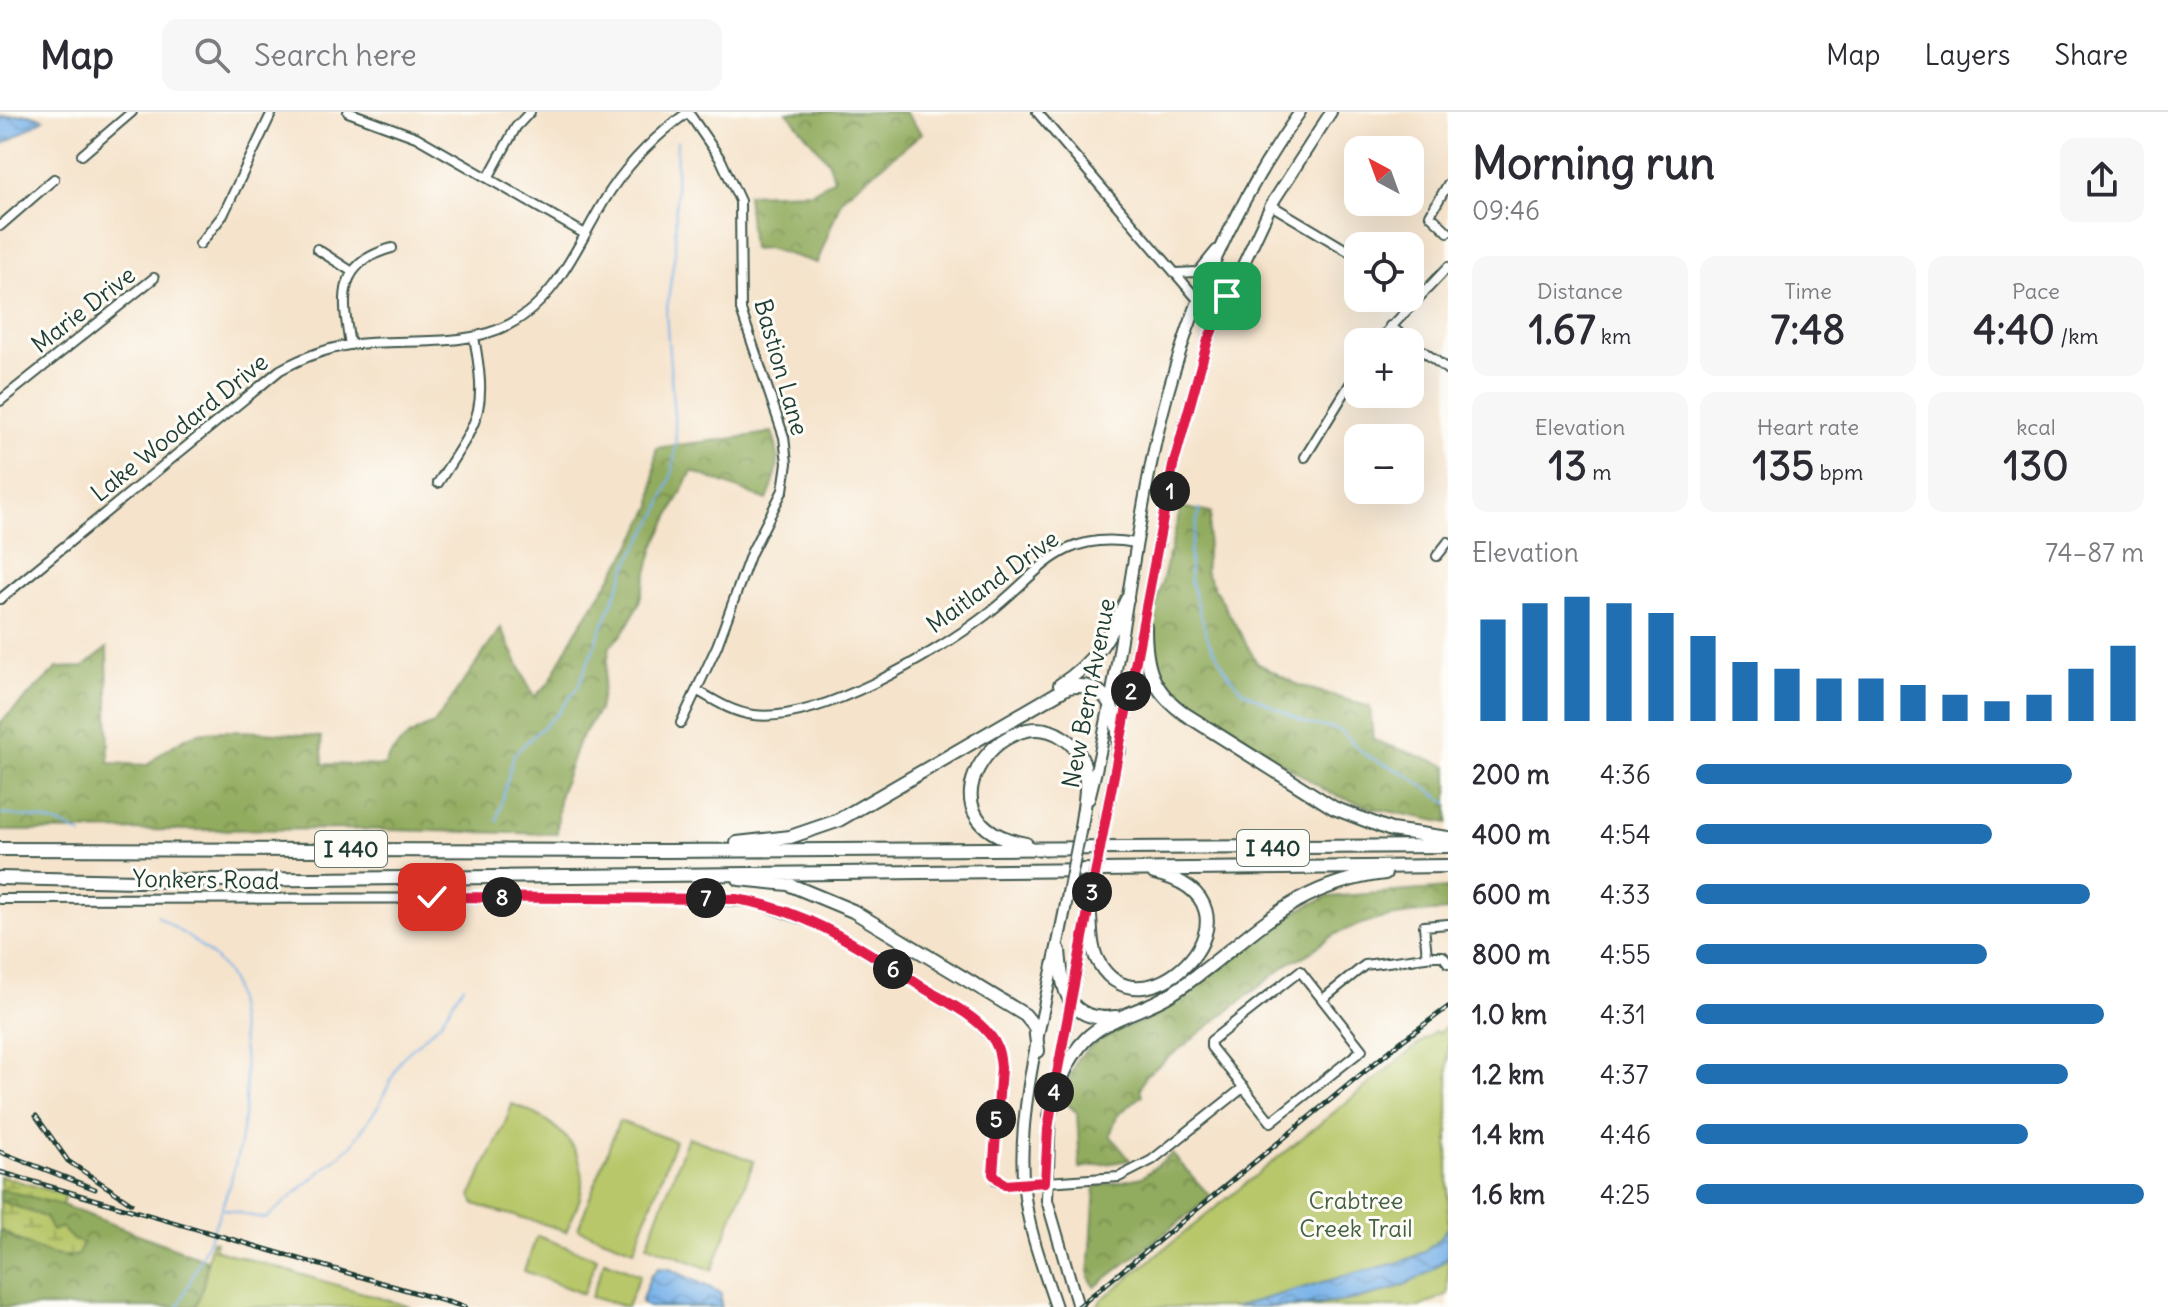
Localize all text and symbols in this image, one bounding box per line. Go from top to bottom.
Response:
search box [162,19,722,91]
text: Map [40,32,114,79]
icon: search [190,33,234,77]
text: Search here [254,36,417,74]
text: Map [1826,37,1881,73]
text: Layers [1925,37,2011,73]
text: Share [2055,37,2128,73]
north arrow [1344,136,1424,216]
map controls [1344,136,1424,504]
text: Morning run [1472,136,1715,191]
button: share [2060,138,2144,222]
text: 09:46 [1472,194,1540,227]
button: locate [1344,232,1424,312]
street label: Marie Drive [25,259,141,359]
pin [1193,262,1261,330]
icon: arrive [1205,274,1249,318]
text: Distance [1537,277,1623,305]
text: Time [1784,277,1832,305]
text: Pace [2012,277,2060,305]
street label: Bastion Lane [748,295,816,439]
text: 1.67 [1529,305,1596,355]
text: 7:48 [1771,305,1845,355]
text: 4:40 [1973,305,2055,355]
text: km [1596,322,1631,350]
text: /km [2055,322,2099,350]
button: + [1344,328,1424,408]
street label: Lake Woodard Drive [84,346,274,508]
text: Elevation [1535,413,1625,441]
text: Heart rate [1757,413,1859,441]
text: kcal [2016,413,2056,441]
button: − [1344,424,1424,504]
text: 13 [1548,441,1587,491]
text: 135 [1753,441,1814,491]
text: 130 [2004,441,2068,491]
text: m [1587,458,1612,486]
text: bpm [1814,458,1863,486]
pin: 1 [1150,471,1190,511]
text: 1 [1166,477,1174,505]
street label: Maitland Drive [920,523,1064,639]
text: Elevation [1472,536,1579,569]
text: 74–87 m [2045,536,2144,569]
street label: New Bern Avenue [1055,596,1121,790]
pin: 2 [1111,671,1151,711]
text: 2 [1125,677,1137,705]
text: 200 m [1472,758,1549,791]
text: 4:36 [1600,758,1651,791]
text: 400 m [1472,818,1550,851]
text: 4:54 [1600,818,1651,851]
road number: I 440 [1237,830,1309,866]
road number: I 440 [315,831,387,867]
street label: Yonkers Road [132,863,280,895]
pin [398,863,466,931]
pin: 3 [1072,872,1112,912]
icon: check [410,875,454,919]
pin: 8 [482,877,522,917]
pin: 7 [686,878,726,918]
text: 3 [1086,878,1098,906]
text: 600 m [1472,878,1550,911]
text: 4:33 [1600,878,1650,911]
text: 8 [496,883,508,911]
text: 7 [701,884,711,912]
text: 800 m [1472,938,1550,971]
text: 4:55 [1600,938,1651,971]
pin: 6 [873,949,913,989]
text: 6 [887,955,899,983]
text: 1.0 km [1472,998,1547,1031]
text: 4:31 [1600,998,1646,1031]
text: 1.2 km [1472,1058,1544,1091]
text: 4:37 [1600,1058,1648,1091]
pin: 4 [1034,1072,1074,1112]
text: 4 [1048,1078,1060,1106]
pin: 5 [976,1099,1016,1139]
text: 5 [990,1105,1002,1133]
text: 1.4 km [1472,1118,1545,1151]
text: 4:46 [1600,1118,1651,1151]
text: 1.6 km [1472,1178,1545,1211]
text: 4:25 [1600,1178,1650,1211]
park label: Crabtree Creek Trail [1299,1185,1413,1243]

